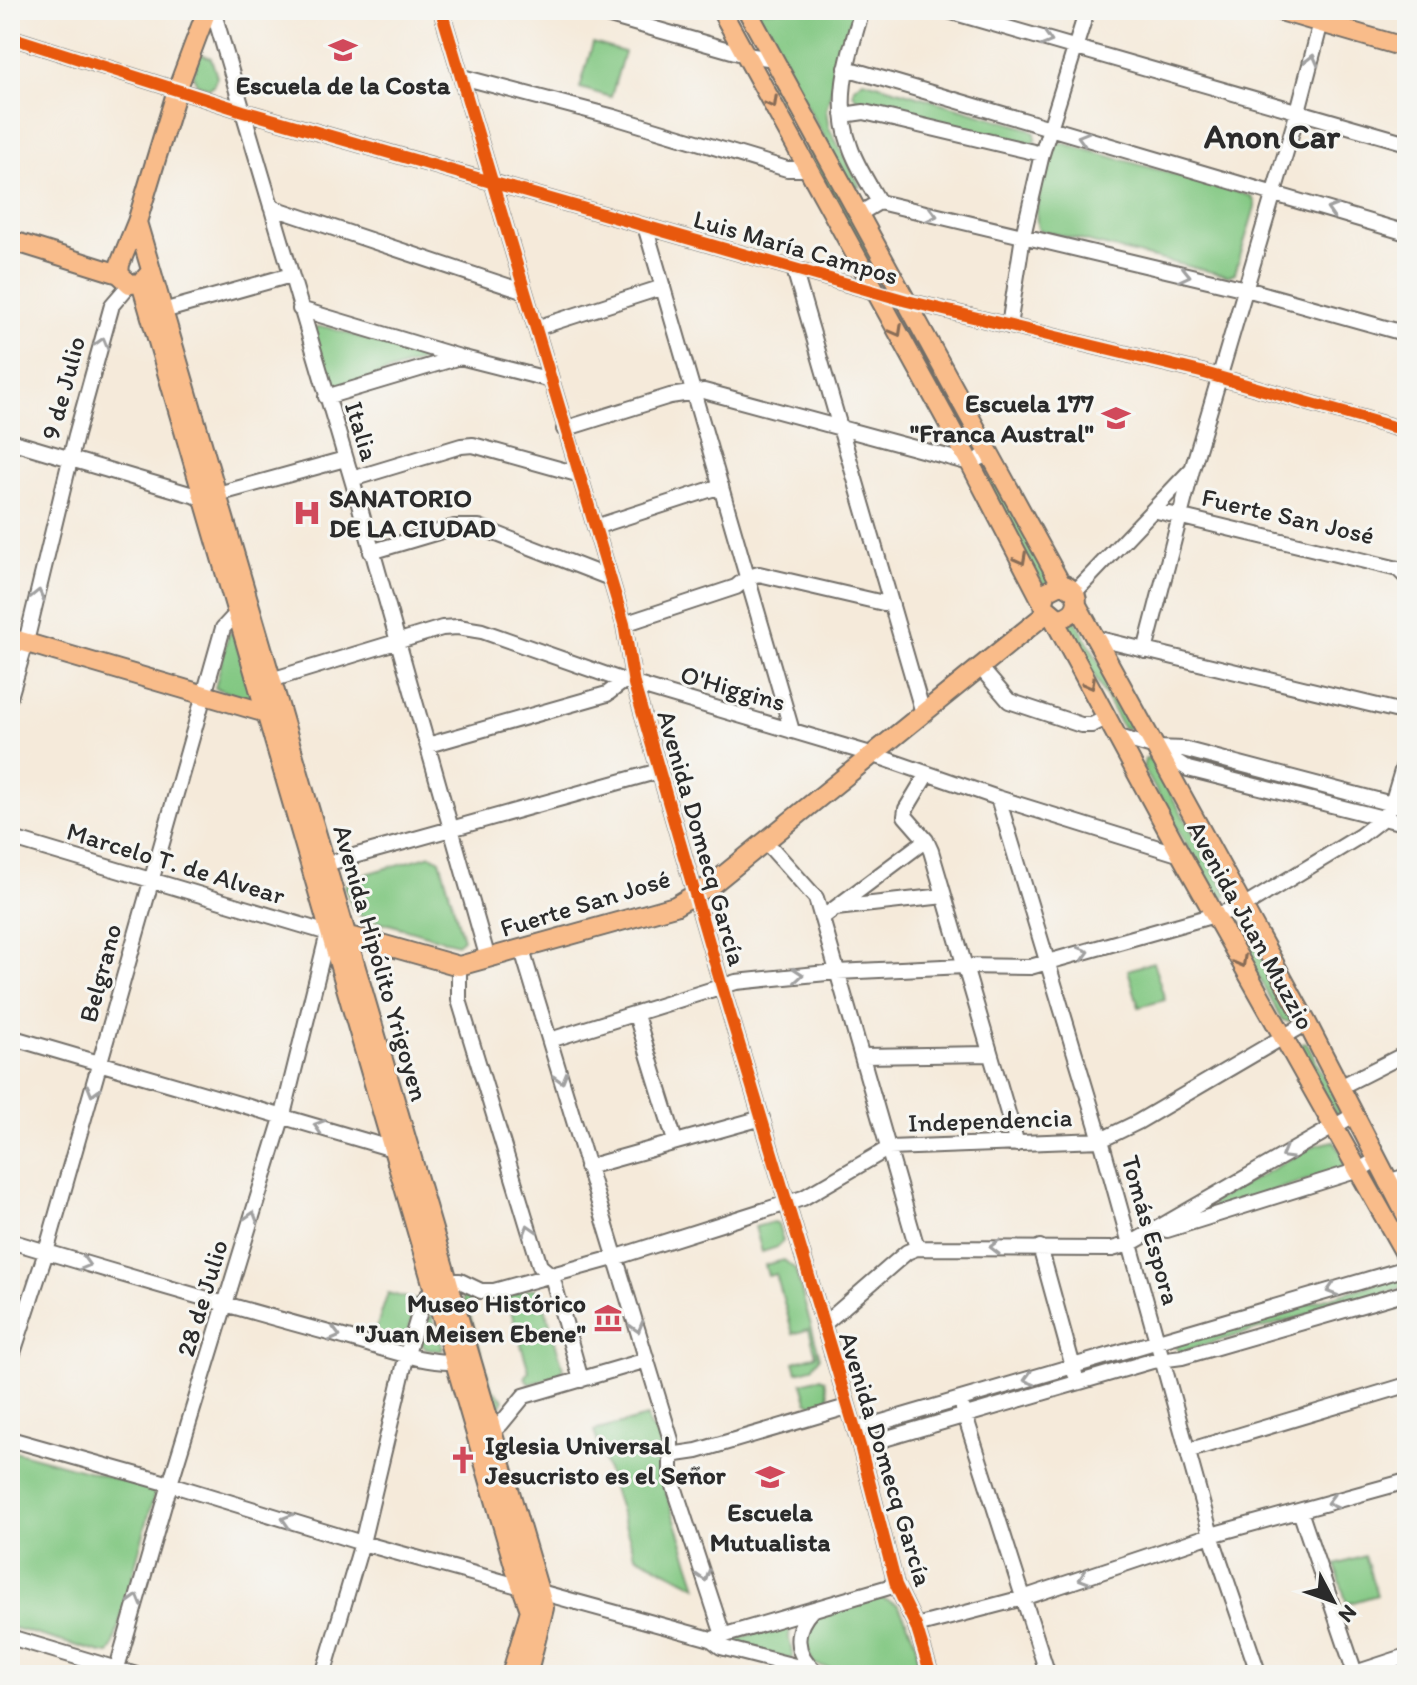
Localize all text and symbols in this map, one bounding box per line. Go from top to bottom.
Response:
one-way arrow [1039,31,1053,47]
school or university icon: Escuela de la Costa [328,35,358,65]
one-way arrow [1302,54,1319,68]
place label: Escuela de la Costa [236,69,451,101]
one-way arrow [762,94,778,109]
district label: Anon Car [1204,116,1341,157]
one-way arrow [1076,131,1090,148]
street label: Luis María Campos [690,202,902,292]
one-way arrow [1326,204,1340,220]
one-way arrow [925,206,939,223]
one-way arrow [1178,266,1191,283]
one-way arrow [887,322,903,337]
street label: 9 de Julio [34,333,92,443]
one-way arrow [93,336,109,350]
place label: Escuela 177 "Franca Austral" [910,387,1094,449]
street label: Italia [338,397,386,465]
school or university icon: Escuela 177 "Franca Austral" [1101,403,1131,433]
street label: Fuerte San José [1199,481,1377,551]
place label: SANATORIO DE LA CIUDAD [329,482,496,544]
hospital icon: SANATORIO DE LA CIUDAD [292,498,322,528]
one-way arrow [1012,551,1027,566]
one-way arrow [28,588,45,602]
street label: O'Higgins [677,658,789,718]
one-way arrow [1080,675,1096,690]
street label: Avenida Domecq García [650,707,754,970]
street label: Marcelo T. de Alvear [63,815,290,912]
street label: Avenida Juan Muzzio [1180,815,1322,1035]
street label: Avenida Hipólito Yrigoyen [326,821,436,1105]
street label: Fuerte San José [496,862,674,944]
street label: Belgrano [72,920,128,1026]
one-way arrow [1077,946,1091,962]
one-way arrow [1231,953,1247,967]
one-way arrow [792,967,805,984]
one-way arrow [552,1071,568,1085]
one-way arrow [85,1083,102,1097]
street label: Independencia [907,1101,1073,1139]
one-way arrow [312,1119,326,1135]
one-way arrow [1280,1144,1295,1160]
street label: Tomás Espora [1114,1152,1188,1309]
one-way arrow [243,1211,259,1225]
one-way arrow [522,1224,538,1237]
street label: 28 de Julio [169,1236,235,1360]
one-way arrow [988,1238,1001,1256]
one-way arrow [77,1255,91,1271]
one-way arrow [1326,1281,1340,1297]
place label: Museo Histórico "Juan Meisen Ebene" [356,1287,586,1349]
museum icon: Museo Histórico "Juan Meisen Ebene" [593,1303,623,1333]
one-way arrow [628,1319,644,1333]
one-way arrow [327,1325,341,1342]
street label: Avenida Domecq García [832,1328,940,1590]
one-way arrow [1023,1370,1036,1386]
place label: Iglesia Universal Jesucristo es el Señor [484,1429,727,1491]
church icon: Iglesia Universal Jesucristo es el Señor [448,1445,478,1475]
school or university icon: Escuela Mutualista [755,1462,785,1492]
one-way arrow [1325,1492,1339,1509]
place label: Escuela Mutualista [710,1496,830,1558]
one-way arrow [281,1513,295,1529]
north arrow [1293,1561,1373,1641]
one-way arrow [694,1569,710,1583]
one-way arrow [1077,1569,1091,1585]
one-way arrow [127,1594,143,1607]
text: N [1333,1599,1363,1628]

